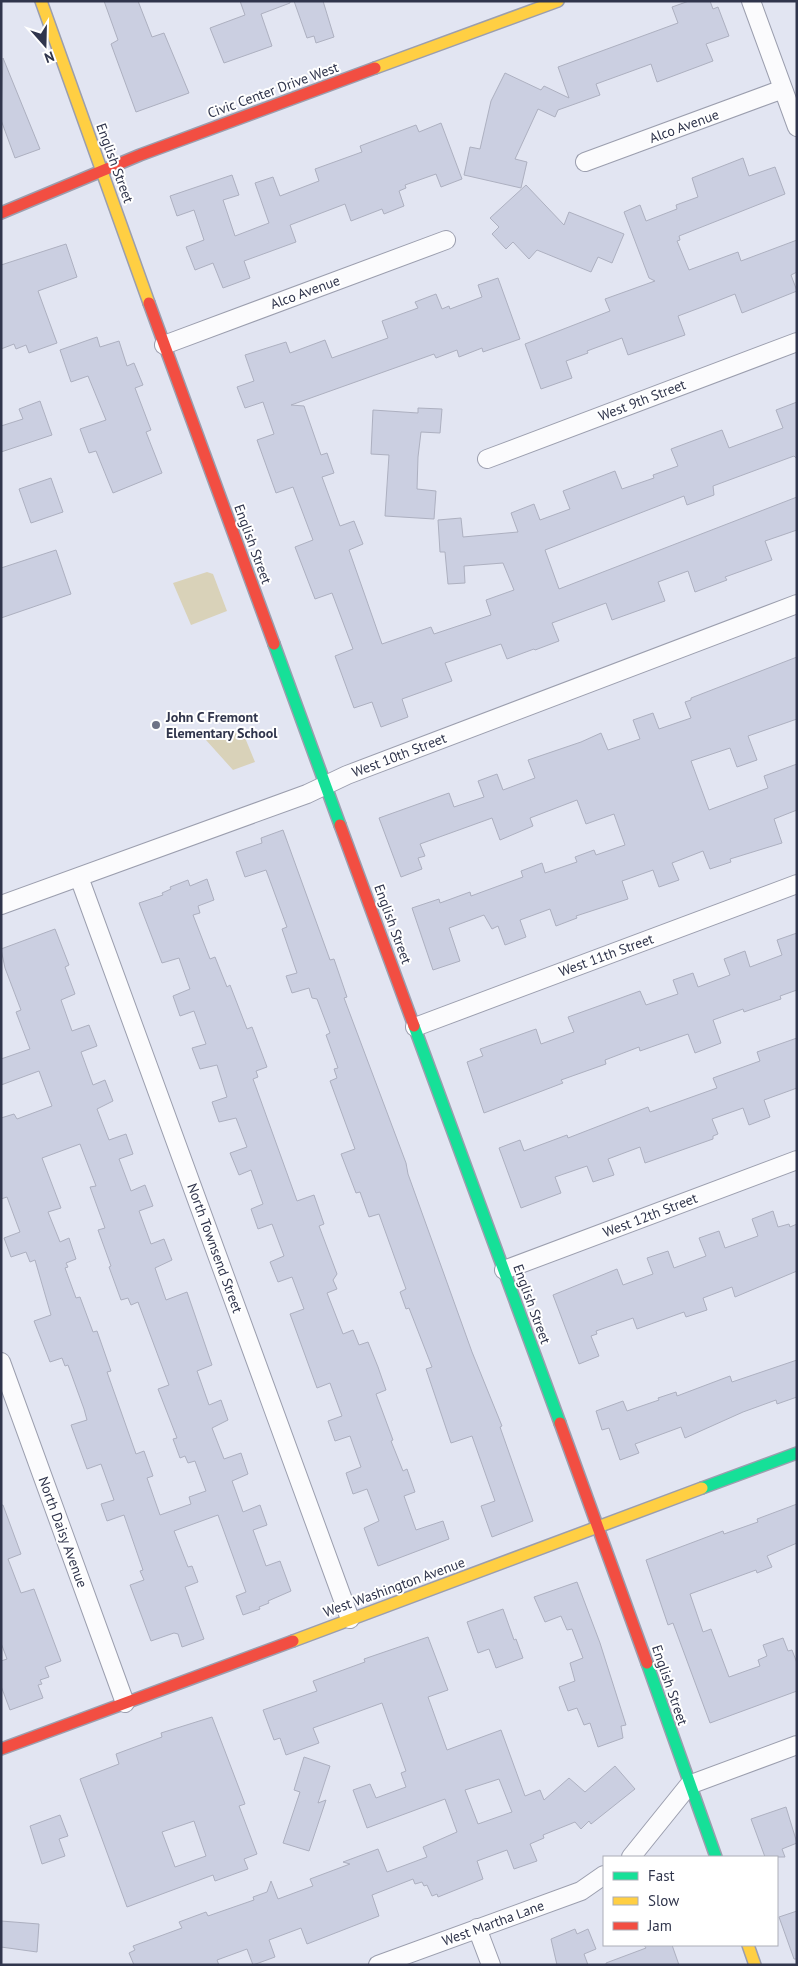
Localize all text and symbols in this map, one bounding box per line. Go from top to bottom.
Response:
north arrow [20,20,70,70]
text: N [42,47,57,67]
street label: Civic Center Drive West [205,58,341,122]
street label: Alco Avenue [647,105,721,147]
street label: English Street [92,121,138,206]
street label: Alco Avenue [268,271,342,313]
street label: West 9th Street [596,375,688,425]
street label: English Street [230,502,276,587]
place label: John C Fremont Elementary School [165,708,278,742]
marker: John C Fremont Elementary School [150,719,162,731]
street label: West 10th Street [349,729,449,781]
street label: English Street [370,882,416,967]
street label: West 11th Street [556,929,656,980]
street label: North Townsend Street [183,1181,247,1316]
street label: West 12th Street [600,1189,700,1241]
street label: English Street [509,1262,555,1347]
street label: North Daisy Avenue [35,1474,91,1590]
street label: West Washington Avenue [321,1553,467,1621]
street label: English Street [648,1643,692,1728]
legend [603,1856,778,1946]
text: Fast [648,1866,675,1885]
text: Slow [648,1891,679,1910]
street label: West Martha Lane [439,1896,547,1950]
text: Jam [647,1916,672,1935]

